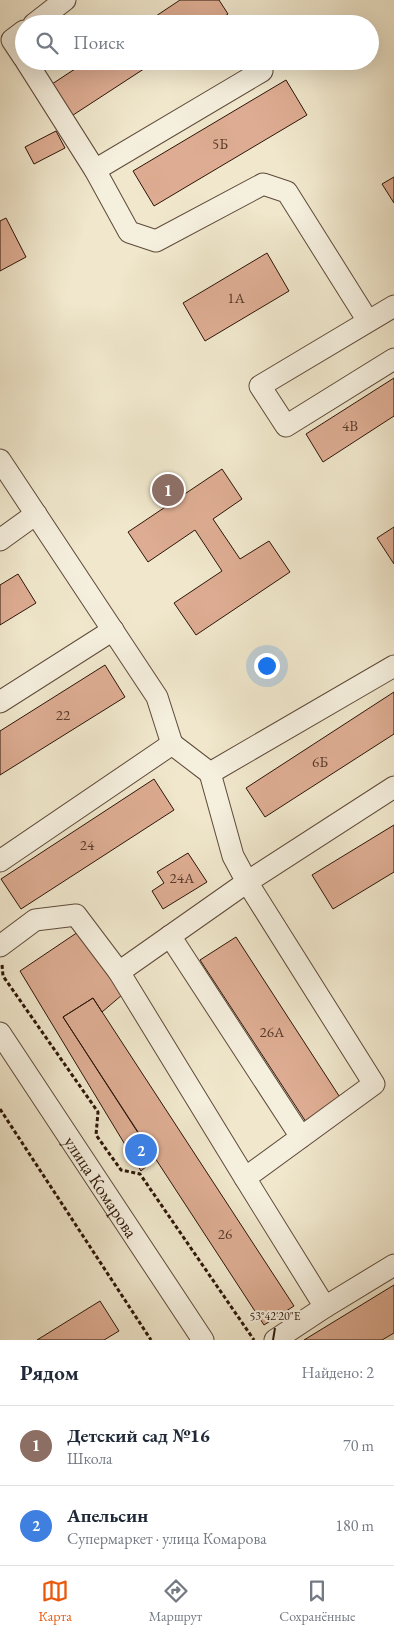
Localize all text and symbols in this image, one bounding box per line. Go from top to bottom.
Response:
search box [15,15,379,70]
icon: search [33,29,61,57]
text: Поиск [73,30,125,55]
house number: 5Б [212,134,228,153]
house number: 1А [227,288,245,307]
house number: 4В [342,416,358,435]
pin: 1 [152,471,184,509]
your location [254,653,280,679]
house number: 22 [56,705,71,724]
house number: 6Б [312,752,328,771]
house number: 24 [80,835,95,854]
house number: 24А [170,868,195,887]
house number: 26А [260,1022,285,1041]
street label: улица Комарова [59,1131,144,1243]
pin: 2 [125,1131,157,1169]
house number: 26 [218,1224,232,1243]
text: 53°42'20"E [249,1308,301,1324]
text: Рядом [20,1359,79,1386]
text: Найдено: 2 [302,1362,374,1383]
text: Детский сад №16 [67,1423,210,1448]
text: 1 [32,1435,40,1456]
text: 70 m [343,1435,374,1456]
text: Школа [67,1448,112,1469]
text: Апельсин [67,1503,148,1528]
text: 2 [32,1515,40,1536]
text: 180 m [335,1515,374,1536]
text: Супермаркет · улица Комарова [67,1528,267,1549]
tab: Карта [38,1577,72,1625]
tab: Маршрут [149,1577,202,1625]
tab: Сохранённые [279,1577,356,1625]

